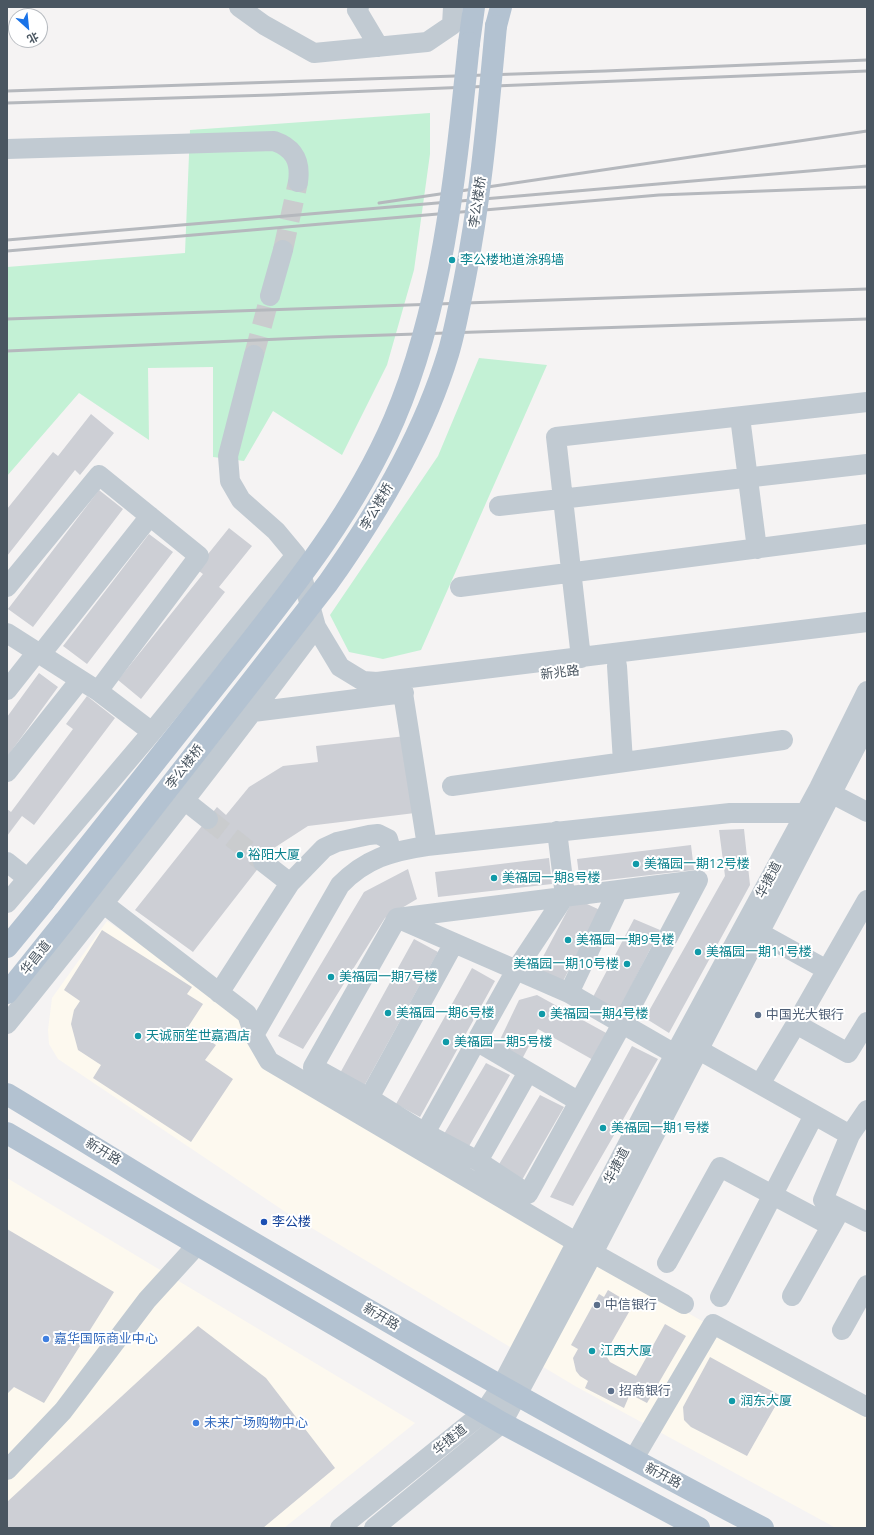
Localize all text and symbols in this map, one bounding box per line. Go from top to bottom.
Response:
north arrow [8,8,48,48]
text: 北 [25,29,42,47]
street label: 李公楼桥 [467,175,489,229]
place label: 李公楼地道涂鸦墙 [460,252,564,268]
marker: 李公楼地道涂鸦墙 [447,255,457,265]
street label: 李公楼桥 [357,481,397,533]
street label: 新兆路 [540,663,580,683]
street label: 李公楼桥 [163,742,207,792]
place label: 裕阳大厦 [248,847,300,863]
marker: 裕阳大厦 [235,850,245,860]
place label: 美福园一期12号楼 [644,856,750,872]
marker: 美福园一期12号楼 [631,859,641,869]
street label: 华捷道 [753,859,785,901]
place label: 美福园一期8号楼 [502,870,600,886]
marker: 美福园一期8号楼 [489,873,499,883]
place label: 美福园一期9号楼 [576,932,674,948]
marker: 美福园一期9号楼 [563,935,573,945]
street label: 华昌道 [18,938,54,978]
place label: 美福园一期11号楼 [706,944,812,960]
marker: 美福园一期11号楼 [693,947,703,957]
place label: 美福园一期10号楼 [513,956,619,972]
marker: 美福园一期10号楼 [622,959,632,969]
place label: 美福园一期7号楼 [339,969,437,985]
marker: 美福园一期7号楼 [326,972,336,982]
place label: 美福园一期6号楼 [396,1005,494,1021]
place label: 美福园一期4号楼 [550,1006,648,1022]
place label: 中国光大银行 [766,1007,844,1023]
marker: 美福园一期6号楼 [383,1008,393,1018]
marker: 美福园一期4号楼 [537,1009,547,1019]
marker: 中国光大银行 [753,1010,763,1020]
place label: 天诚丽笙世嘉酒店 [146,1028,250,1044]
marker: 天诚丽笙世嘉酒店 [133,1031,143,1041]
place label: 美福园一期5号楼 [454,1034,552,1050]
marker: 美福园一期5号楼 [441,1037,451,1047]
place label: 美福园一期1号楼 [611,1120,709,1136]
marker: 美福园一期1号楼 [598,1123,608,1133]
street label: 新开路 [82,1135,124,1169]
street label: 华捷道 [601,1145,633,1187]
place label: 李公楼 [272,1214,311,1230]
marker: 李公楼 [259,1217,269,1227]
place label: 中信银行 [605,1297,657,1313]
street label: 新开路 [360,1300,402,1334]
marker: 中信银行 [592,1300,602,1310]
place label: 嘉华国际商业中心 [54,1331,158,1347]
marker: 嘉华国际商业中心 [41,1334,51,1344]
place label: 江西大厦 [600,1343,652,1359]
marker: 江西大厦 [587,1346,597,1356]
place label: 招商银行 [619,1383,671,1399]
marker: 招商银行 [606,1386,616,1396]
place label: 润东大厦 [740,1393,792,1409]
marker: 润东大厦 [727,1396,737,1406]
place label: 未来广场购物中心 [204,1415,308,1431]
marker: 未来广场购物中心 [191,1418,201,1428]
street label: 华捷道 [430,1422,470,1458]
street label: 新开路 [642,1460,684,1492]

